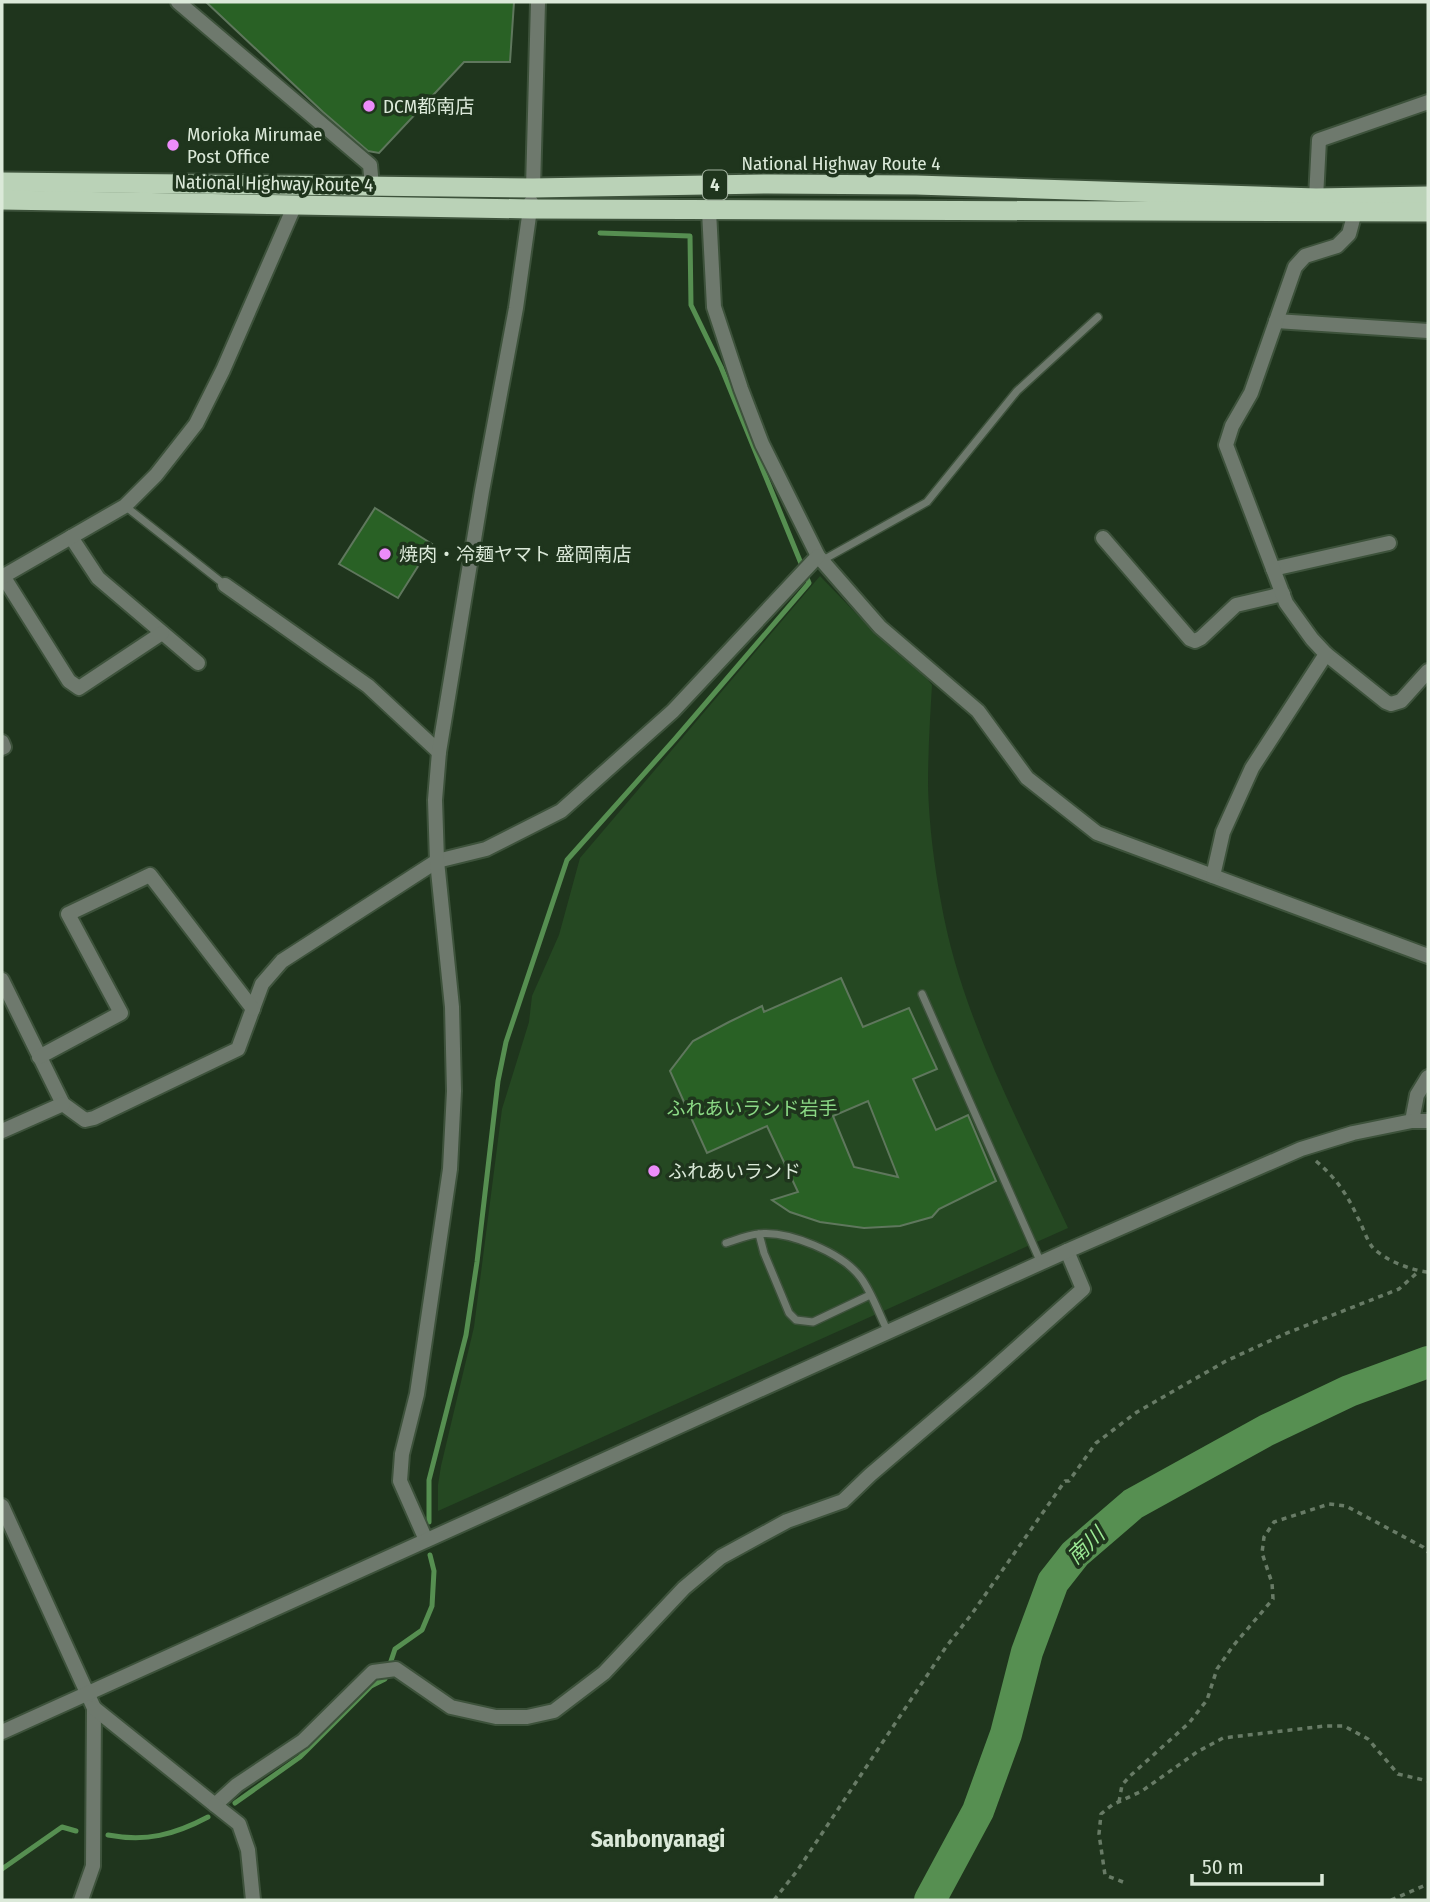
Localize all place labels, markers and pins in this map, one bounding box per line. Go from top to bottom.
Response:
place label: DCM都南店 [383,95,474,118]
marker: DCM都南店 [361,98,377,114]
place label: Morioka Mirumae Post Office [187,123,322,168]
marker: Morioka Mirumae Post Office [165,137,181,153]
place label: 焼肉・冷麺ヤマト 盛岡南店 [399,543,631,566]
marker: 焼肉・冷麺ヤマト 盛岡南店 [377,546,393,562]
place label: ふれあいランド [668,1160,801,1183]
marker: ふれあいランド [646,1163,662,1179]

